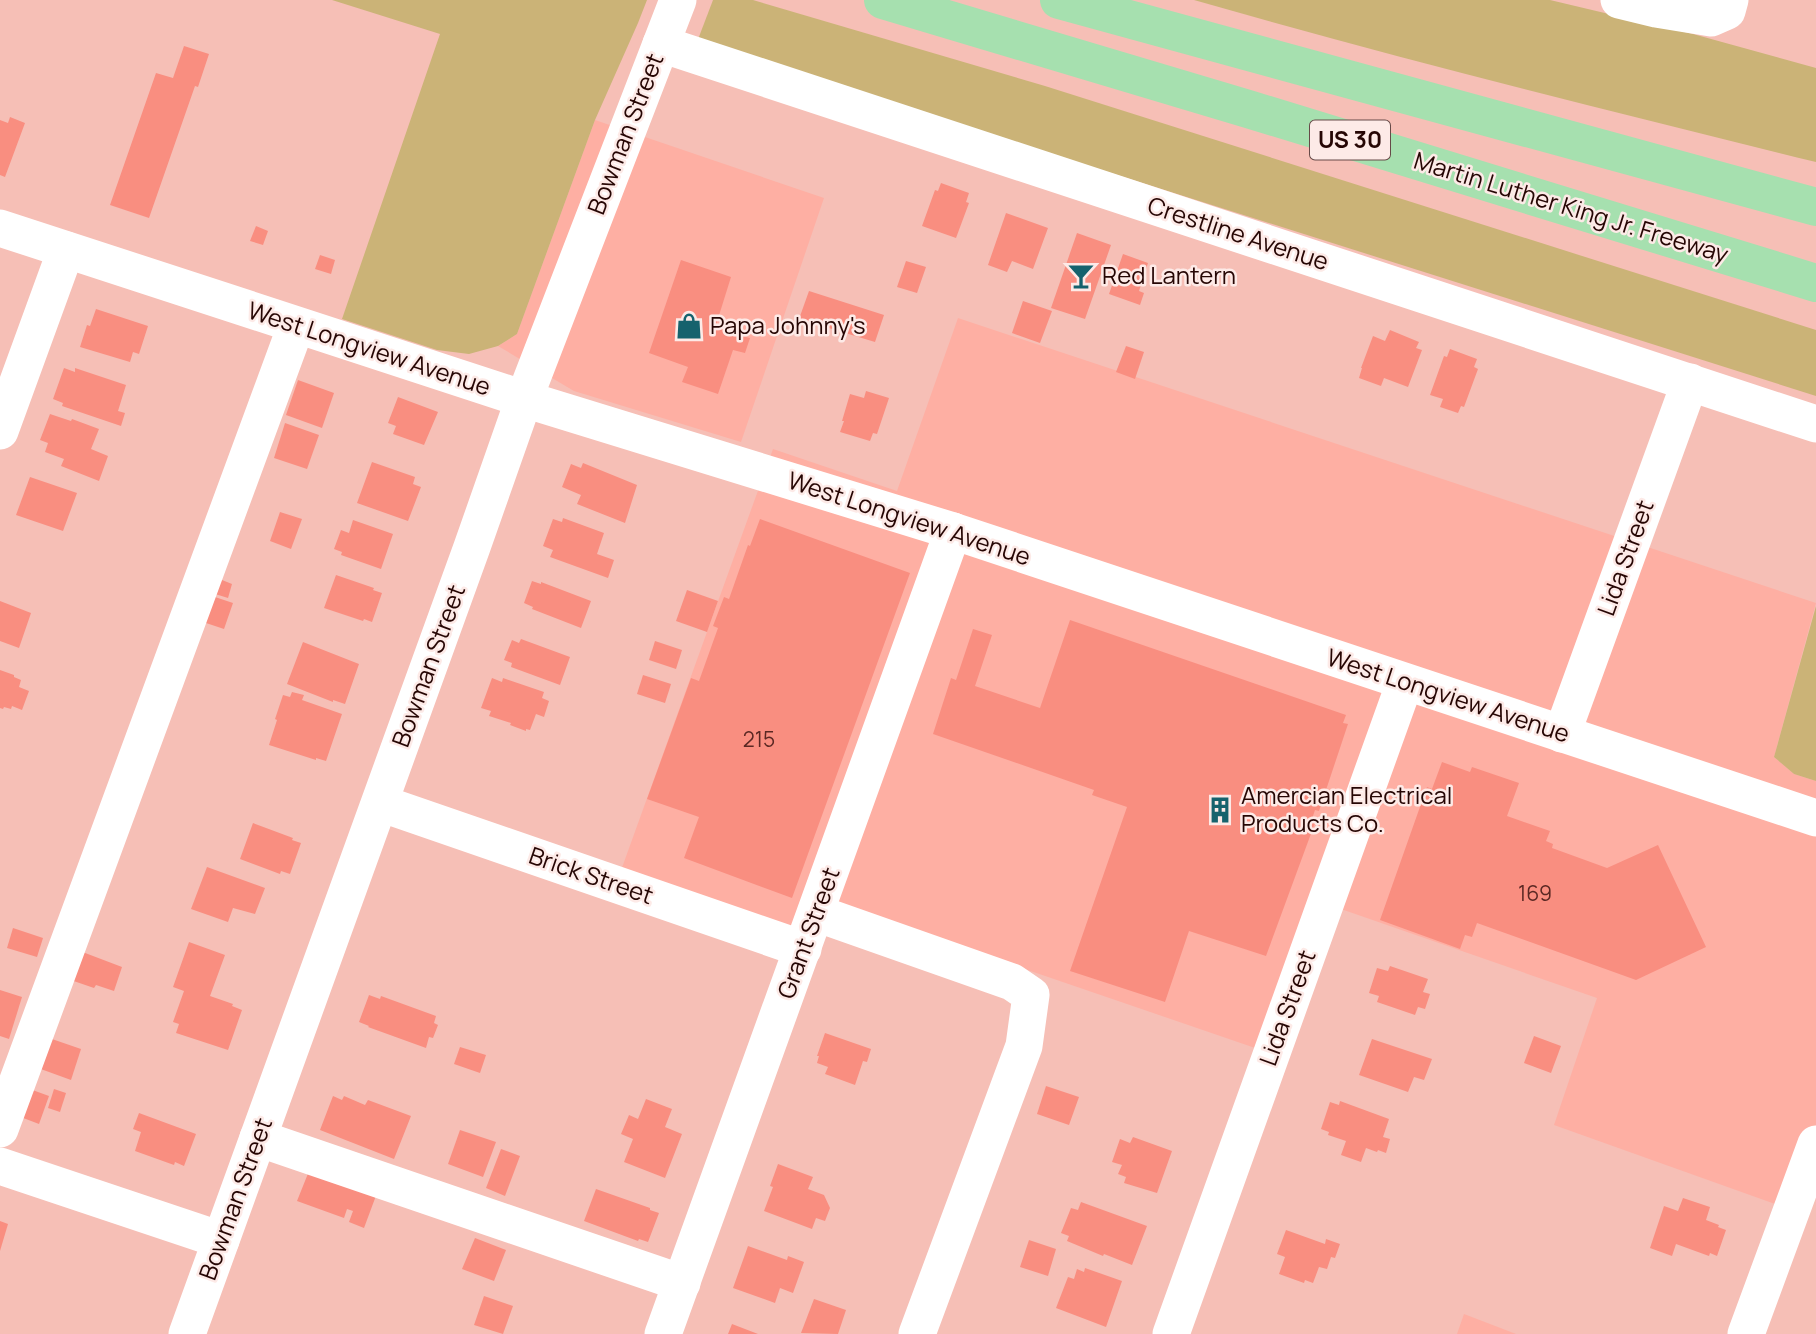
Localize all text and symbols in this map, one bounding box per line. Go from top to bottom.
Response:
street label: Bowman Street [579,48,670,219]
road number: US 30 [1310,120,1390,160]
street label: Martin Luther King Jr. Freeway [1410,143,1733,270]
street label: Crestline Avenue [1144,188,1333,277]
place label: Red Lantern [1102,258,1236,291]
bar icon: Red Lantern [1066,261,1096,291]
street label: West Longview Avenue [244,293,495,402]
place label: Papa Johnny's [710,308,866,341]
shop icon: Papa Johnny's [674,311,704,341]
street label: West Longview Avenue [784,463,1035,572]
street label: Lida Street [1588,495,1661,620]
street label: Bowman Street [383,580,472,751]
street label: West Longview Avenue [1323,640,1574,749]
house number: 215 [743,725,775,753]
place label: Amercian Electrical Products Co. [1241,778,1452,839]
building icon: Amercian Electrical Products Co. [1205,795,1235,825]
street label: Brick Street [525,838,658,911]
street label: Grant Street [769,862,847,1003]
house number: 169 [1518,879,1552,907]
street label: Lida Street [1250,945,1323,1070]
street label: Bowman Street [190,1113,279,1284]

